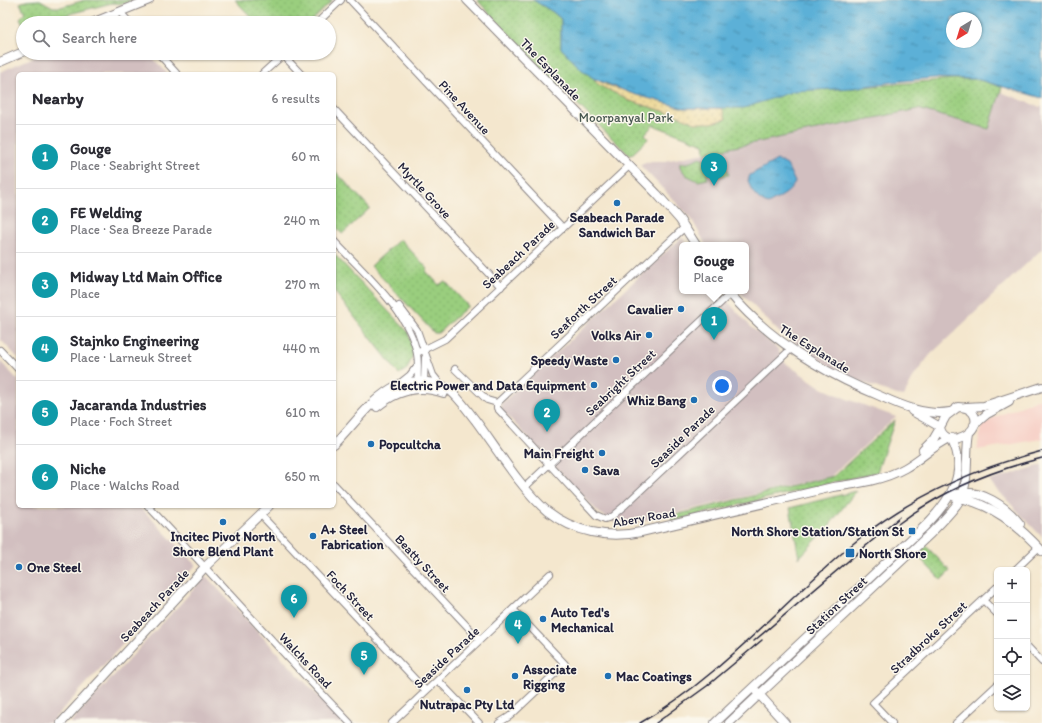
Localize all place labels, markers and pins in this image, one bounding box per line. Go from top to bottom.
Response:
pin: 3 [701,153,727,186]
marker: Seabeach Parade Sandwich Bar [612,198,622,208]
place label: Seabeach Parade Sandwich Bar [570,210,664,240]
place label: Cavalier [627,302,674,317]
marker: Cavalier [676,304,686,314]
pin: 1 [701,307,727,340]
place label: Volks Air [591,328,642,343]
marker: Volks Air [644,330,654,340]
place label: Speedy Waste [531,353,608,369]
marker: Speedy Waste [611,355,621,365]
place label: Electric Power and Data Equipment [390,378,586,394]
marker: Electric Power and Data Equipment [589,380,599,390]
place label: Whiz Bang [627,393,686,409]
marker: Whiz Bang [689,395,699,405]
pin: 2 [534,399,560,432]
place label: Popcultcha [379,437,441,453]
marker: Popcultcha [366,439,376,449]
place label: Main Freight [524,446,594,462]
marker: Main Freight [597,448,607,458]
place label: Sava [593,463,620,478]
marker: Sava [580,465,590,475]
marker: Incitec Pivot North Shore Blend Plant [218,517,228,527]
place label: A+ Steel Fabrication [320,522,385,552]
place label: North Shore Station/Station St [731,524,904,539]
marker: North Shore Station/Station St [907,526,917,536]
place label: Incitec Pivot North Shore Blend Plant [170,529,277,559]
marker: A+ Steel Fabrication [308,531,318,541]
place label: North Shore [859,546,926,561]
marker: North Shore [844,547,856,559]
place label: One Steel [27,560,82,575]
marker: One Steel [14,562,24,572]
pin: 6 [281,585,307,618]
place label: Auto Ted's Mechanical [550,605,614,635]
pin: 4 [505,611,531,644]
marker: Auto Ted's Mechanical [538,614,548,624]
pin: 5 [351,642,377,675]
place label: Associate Rigging [522,662,577,693]
place label: Mac Coatings [616,669,692,685]
marker: Associate Rigging [510,671,520,681]
marker: Mac Coatings [603,671,613,681]
marker: Nutrapac Pty Ltd [462,685,472,695]
place label: Nutrapac Pty Ltd [420,697,515,713]

